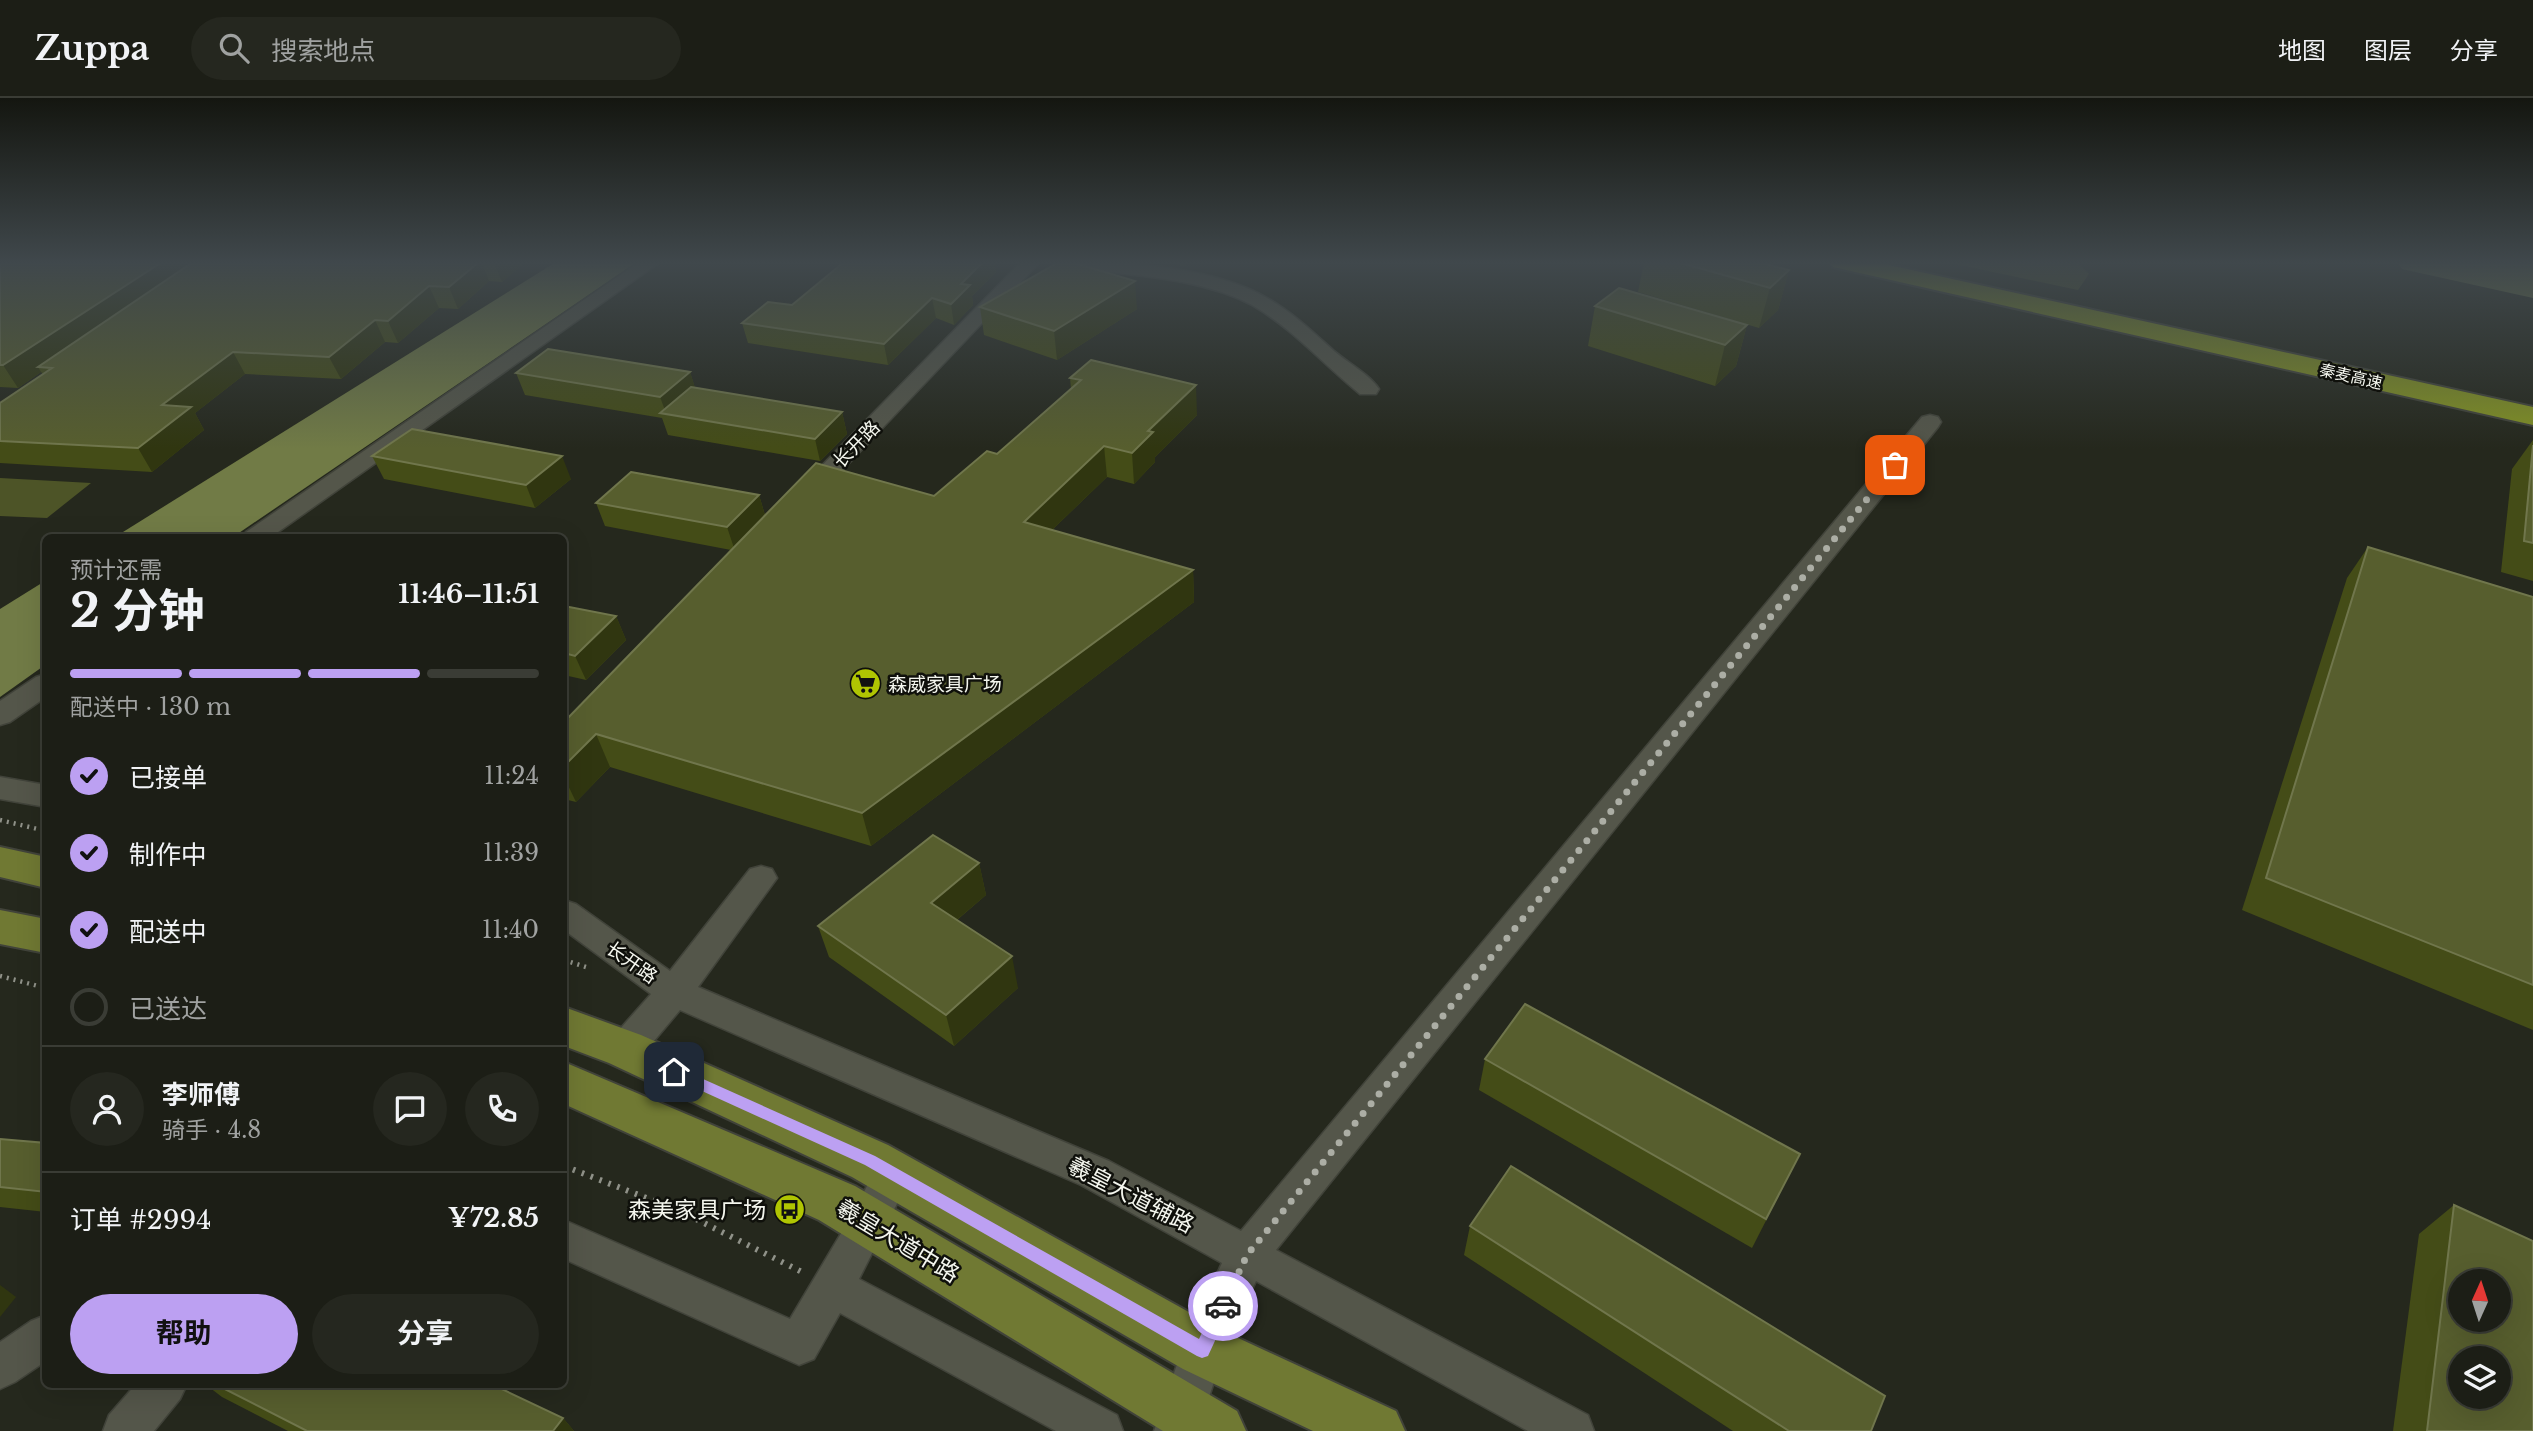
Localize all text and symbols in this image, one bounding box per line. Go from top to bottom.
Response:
search box [191,17,681,80]
text: Zuppa [35,28,149,69]
icon: search [215,29,253,67]
text: 搜索地点 [271,35,375,67]
text: 地图 [2278,36,2326,65]
text: 图层 [2364,36,2412,65]
text: 分享 [2450,36,2498,65]
street label: 秦麦高速 [2318,359,2384,393]
street label: 长开路 [828,416,884,473]
pin [1865,435,1925,495]
icon: bag [1876,446,1914,484]
text: 预计还需 [70,556,162,584]
text: 11:46–11:51 [398,578,539,610]
text: 2 分钟 [70,582,204,639]
supermarket icon: 森威家具广场 [848,667,882,701]
place label: 森威家具广场 [888,673,1002,696]
text: 配送中 · 130 m [70,693,231,721]
icon: check [70,757,108,795]
text: 已接单 [129,762,207,794]
text: 11:24 [484,762,539,790]
icon: check [70,834,108,872]
text: 制作中 [129,839,207,871]
text: 11:39 [483,839,539,867]
icon: check [70,911,108,949]
text: 配送中 [129,916,207,948]
text: 11:40 [482,916,539,944]
street label: 长开路 [602,937,662,988]
text: 已送达 [129,993,207,1025]
pin [644,1042,704,1102]
icon: home [655,1053,693,1091]
button: person [70,1072,144,1146]
button: chat [373,1072,447,1146]
button: phone [465,1072,539,1146]
text: 李师傅 [162,1079,240,1111]
text: 骑手 · 4.8 [162,1116,261,1144]
street label: 羲皇大道辅路 [1063,1151,1199,1239]
bus stop icon: 森美家具广场 [772,1193,806,1227]
street label: 羲皇大道中路 [832,1193,964,1289]
place label: 森美家具广场 [628,1196,766,1224]
text: ¥72.85 [448,1202,539,1234]
text: 订单 #2994 [70,1204,211,1236]
north arrow [2448,1269,2511,1332]
map controls [2448,1269,2511,1409]
courier [1188,1271,1258,1341]
icon: car [1204,1287,1242,1325]
button: 帮助 [70,1294,298,1374]
button: 分享 [312,1294,539,1374]
button: layers [2448,1346,2511,1409]

